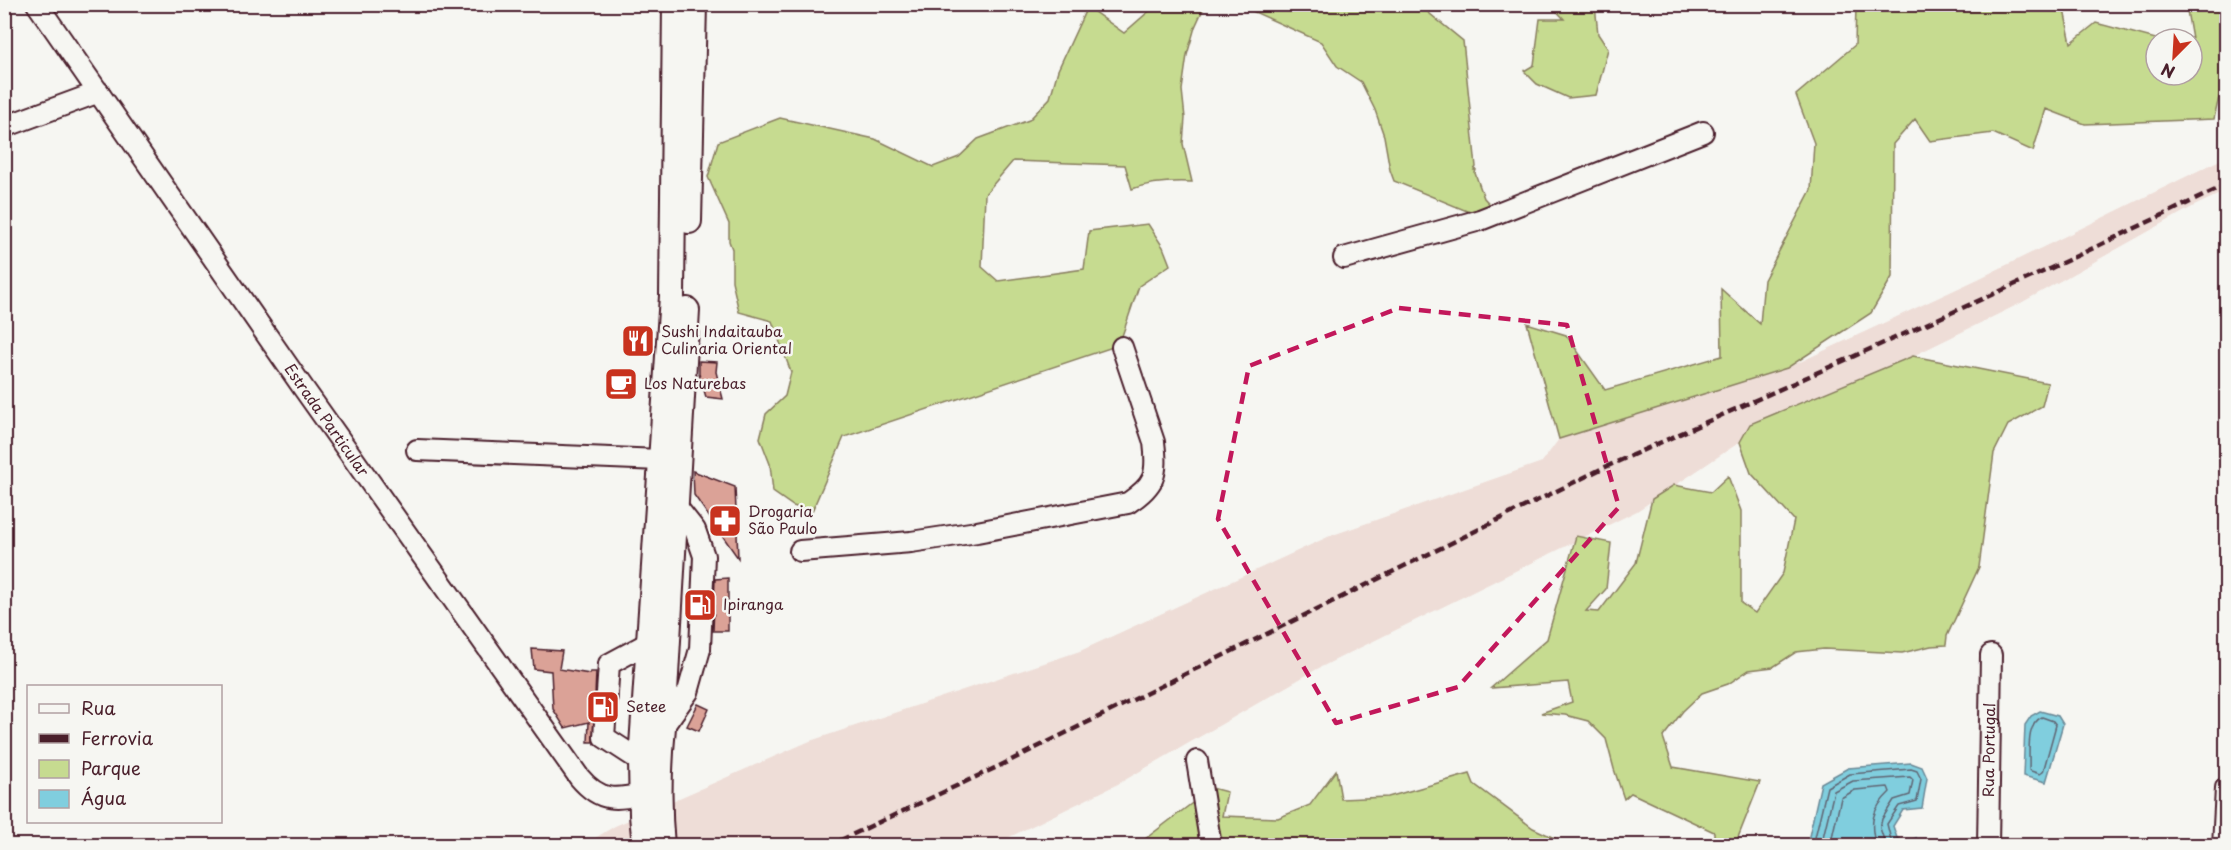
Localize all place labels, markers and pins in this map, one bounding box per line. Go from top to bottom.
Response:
place label: Sushi Indaitauba Culinaria Oriental [661,319,792,359]
restaurant icon: Sushi Indaitauba Culinaria Oriental [620,323,656,359]
cafe icon: Los Naturebas [603,366,639,402]
place label: Los Naturebas [644,371,746,394]
place label: Drogaria São Paulo [748,499,817,539]
pharmacy icon: Drogaria São Paulo [707,503,743,539]
fuel station icon: Ipiranga [682,587,718,623]
place label: Ipiranga [723,592,784,615]
fuel station icon: Setee [585,689,621,725]
place label: Setee [626,694,667,717]

